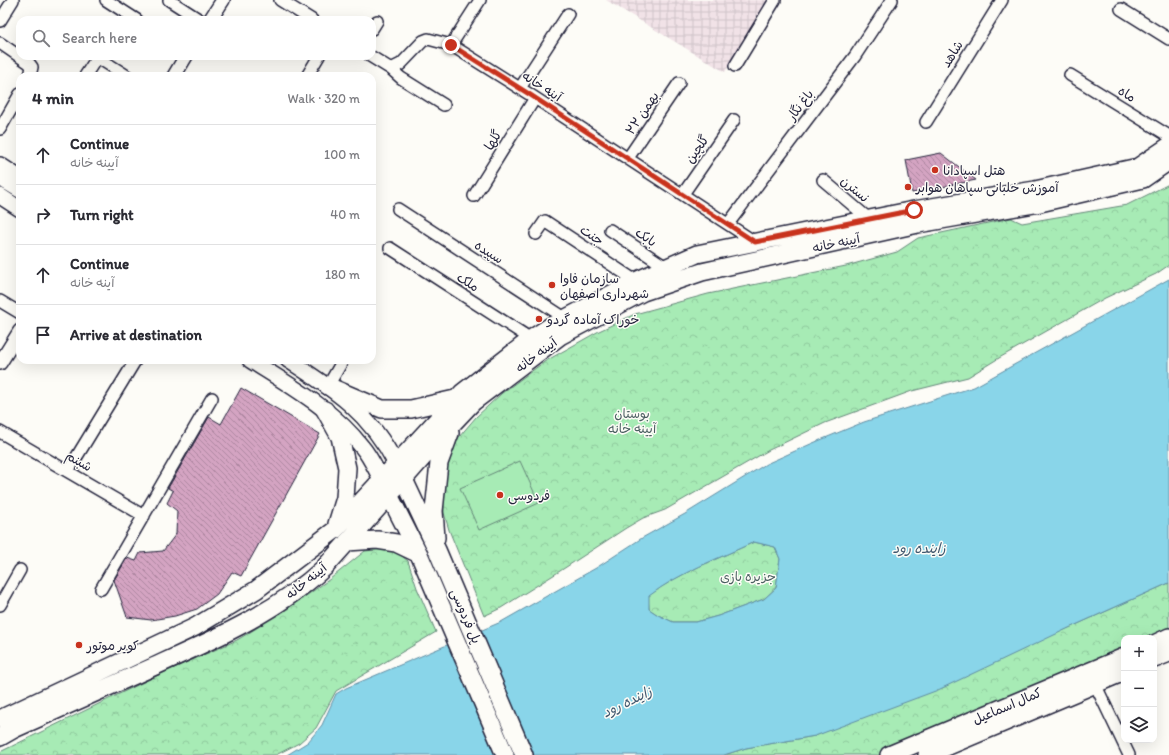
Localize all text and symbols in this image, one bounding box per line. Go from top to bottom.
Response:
search box [16,16,376,60]
icon: search [30,27,52,49]
text: Search here [62,29,137,47]
route end [442,36,460,54]
street label: شاهد [938,38,966,70]
street label: آینه خانه [519,68,565,106]
street label: ماه [1115,83,1139,105]
street label: باغ نگار [783,87,818,125]
text: 4 min [32,88,74,108]
street label: ۲۲ بهمن [622,89,663,138]
text: Walk · 320 m [288,91,360,106]
street label: گلها [481,127,505,153]
street label: گلچین [682,132,713,166]
text: Continue [70,135,129,153]
icon: ahead [32,144,54,166]
text: 100 m [324,147,360,162]
text: آیینه خانه [70,155,118,170]
place label: هتل اسپادانا [943,163,1005,179]
marker: هتل اسپادانا [930,165,940,175]
street label: نسترن [838,173,872,205]
place label: آموزش خلبانی سپاهان هوابر [915,180,1059,197]
marker: آموزش خلبانی سپاهان هوابر [903,182,913,192]
route start [905,201,923,219]
icon: right [32,204,54,226]
text: Turn right [70,206,134,224]
text: 40 m [330,207,360,222]
street label: جنت [577,222,607,249]
street label: بابک [632,224,660,250]
street label: آیینه خانه [811,230,862,256]
street label: سپیده [471,237,506,268]
text: Continue [70,255,129,273]
icon: ahead [32,264,54,286]
text: 180 m [325,267,360,282]
street label: ملک [454,269,482,295]
place label: سازمان فاوا شهرداری اصفهان [560,271,649,302]
text: آینه خانه [70,275,114,290]
marker: سازمان فاوا شهرداری اصفهان [547,280,557,290]
place label: خوراک آماده گردو [546,312,639,328]
marker: خوراک آماده گردو [534,314,544,324]
icon: arrive [32,324,54,346]
text: Arrive at destination [70,326,202,344]
street label: آیینه خانه [512,334,561,376]
park label: بوستان آیینه خانه [608,406,657,437]
street label: شبنم [62,448,95,477]
place label: فردوسی [508,488,550,505]
marker: فردوسی [495,490,505,500]
water label: زاینده رود [893,540,946,557]
street label: آیینه خانه [282,559,331,603]
park label: جزیره بازی [720,569,776,585]
street label: پل فردوسی [446,586,484,647]
map controls [1121,635,1157,743]
button: + [1121,635,1157,671]
place label: کویر موتور [86,638,139,654]
marker: کویر موتور [74,640,84,650]
button: − [1121,671,1157,707]
water label: زاینده رود [599,682,655,721]
street label: کمال اسماعیل [970,685,1045,728]
button: layers [1121,707,1157,743]

